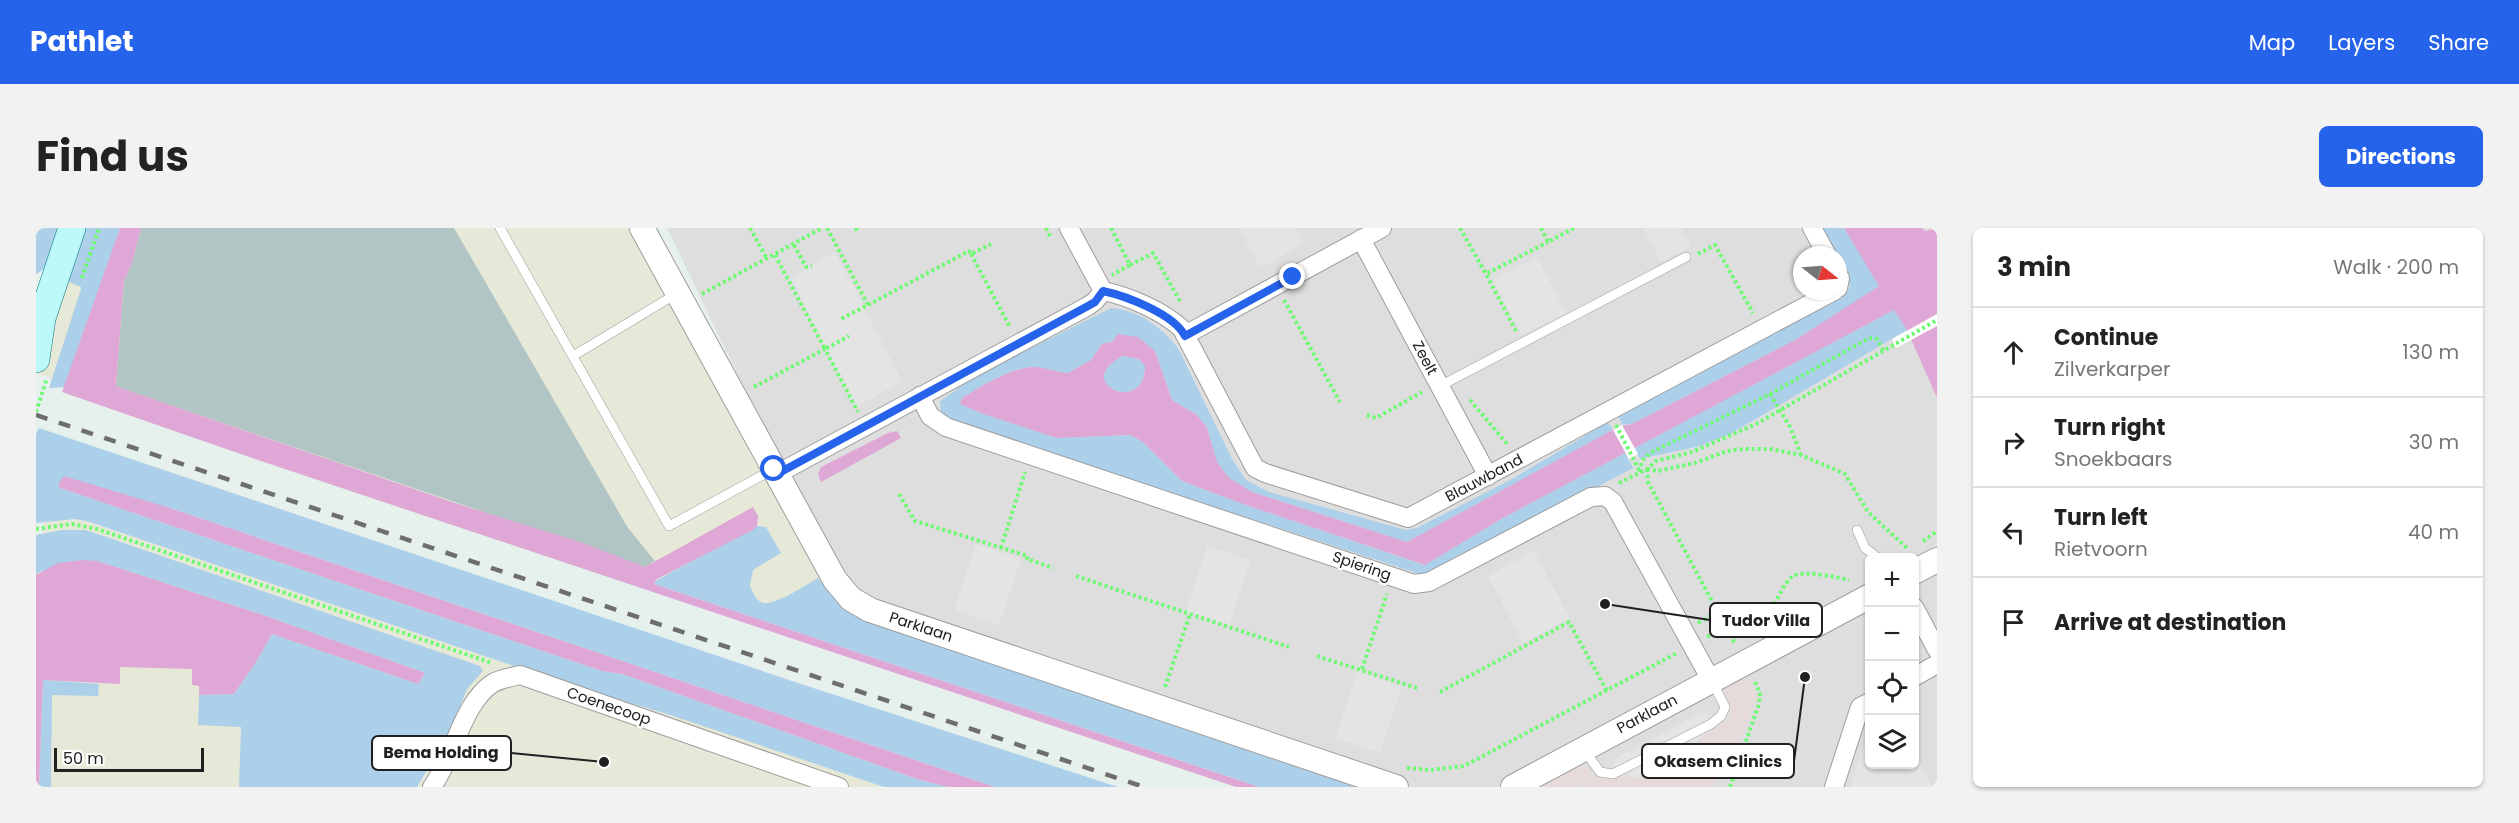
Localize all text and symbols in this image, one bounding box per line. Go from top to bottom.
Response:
text: Pathlet [30,22,134,61]
text: Map [2249,28,2295,57]
text: Layers [2328,28,2395,57]
text: Share [2428,28,2489,57]
button: Directions [2319,126,2483,187]
text: Find us [36,127,189,186]
north arrow [1793,246,1847,300]
text: 3 min [1997,249,2071,285]
text: Walk · 200 m [2333,253,2459,281]
route end [1279,263,1305,289]
text: Continue [2054,322,2158,353]
icon: ahead [1997,336,2030,369]
street label: Zeelt [1408,337,1443,379]
text: 130 m [2402,338,2459,366]
text: Zilverkarper [2054,355,2170,383]
text: Turn right [2054,412,2165,443]
icon: right [1997,426,2030,459]
text: 30 m [2409,428,2459,456]
text: Snoekbaars [2054,445,2173,473]
street label: Blauwband [1441,448,1526,507]
route start [760,455,786,481]
text: Turn left [2054,502,2148,533]
icon: left [1997,516,2030,549]
text: 40 m [2408,518,2459,546]
text: Rietvoorn [2054,535,2148,563]
street label: Spiering [1330,546,1394,585]
map controls [1865,553,1919,769]
button: + [1865,553,1919,607]
callout: Tudor Villa [1710,603,1822,637]
street label: Parklaan [887,606,956,647]
icon: arrive [1997,606,2030,639]
button: − [1865,607,1919,661]
text: Arrive at destination [2054,607,2286,638]
text: Tudor Villa [1722,609,1810,632]
button: locate [1865,661,1919,715]
street label: Coenecoop [564,681,654,730]
street label: Parklaan [1613,689,1681,738]
button: layers [1865,715,1919,769]
callout: Bema Holding [372,736,511,770]
text: Bema Holding [383,741,499,764]
callout: Okasem Clinics [1642,744,1794,778]
scale bar [54,745,204,772]
text: 50 m [63,747,104,770]
text: Okasem Clinics [1654,750,1782,773]

